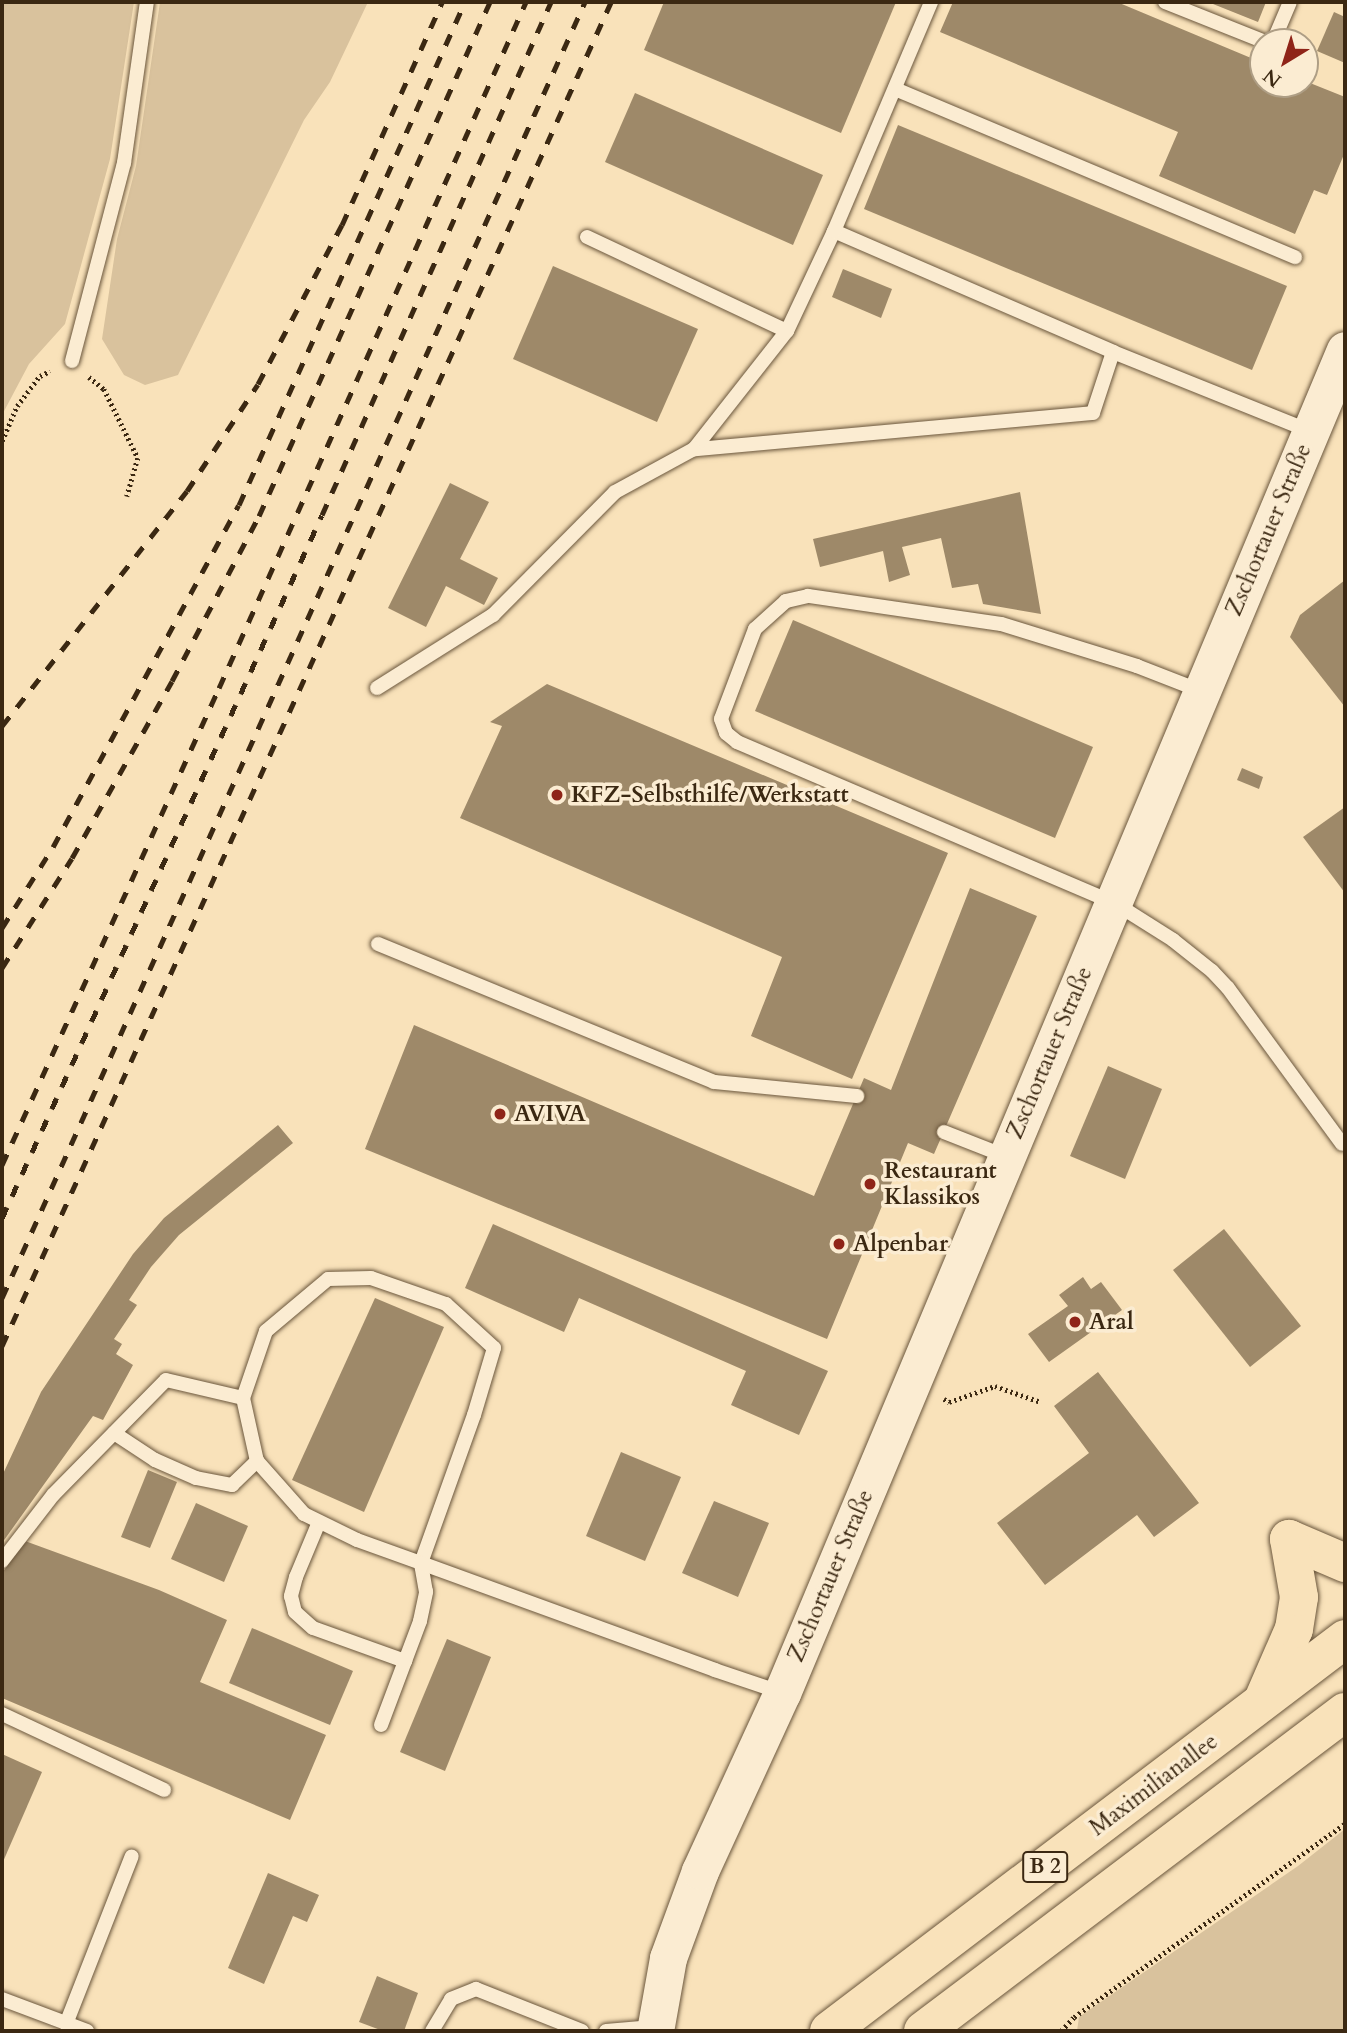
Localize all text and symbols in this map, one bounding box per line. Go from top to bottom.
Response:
north arrow [1249,28,1319,98]
text: N [1258,63,1287,93]
street label: Zschortauer Straße [1220,440,1318,620]
place label: KFZ-Selbsthilfe/Werkstatt [571,781,849,809]
marker: KFZ-Selbsthilfe/Werkstatt [549,787,565,803]
street label: Zschortauer Straße [1001,963,1099,1143]
place label: AVIVA [514,1100,586,1128]
marker: AVIVA [492,1106,508,1122]
place label: Restaurant Klassikos [884,1157,997,1211]
marker: Restaurant Klassikos [862,1176,878,1192]
place label: Alpenbar [853,1230,948,1258]
marker: Alpenbar [831,1236,847,1252]
place label: Aral [1089,1308,1134,1336]
marker: Aral [1067,1314,1083,1330]
street label: Zschortauer Straße [782,1486,880,1666]
street label: Maximilianallee [1084,1728,1224,1842]
road number: B 2 [1020,1850,1070,1884]

